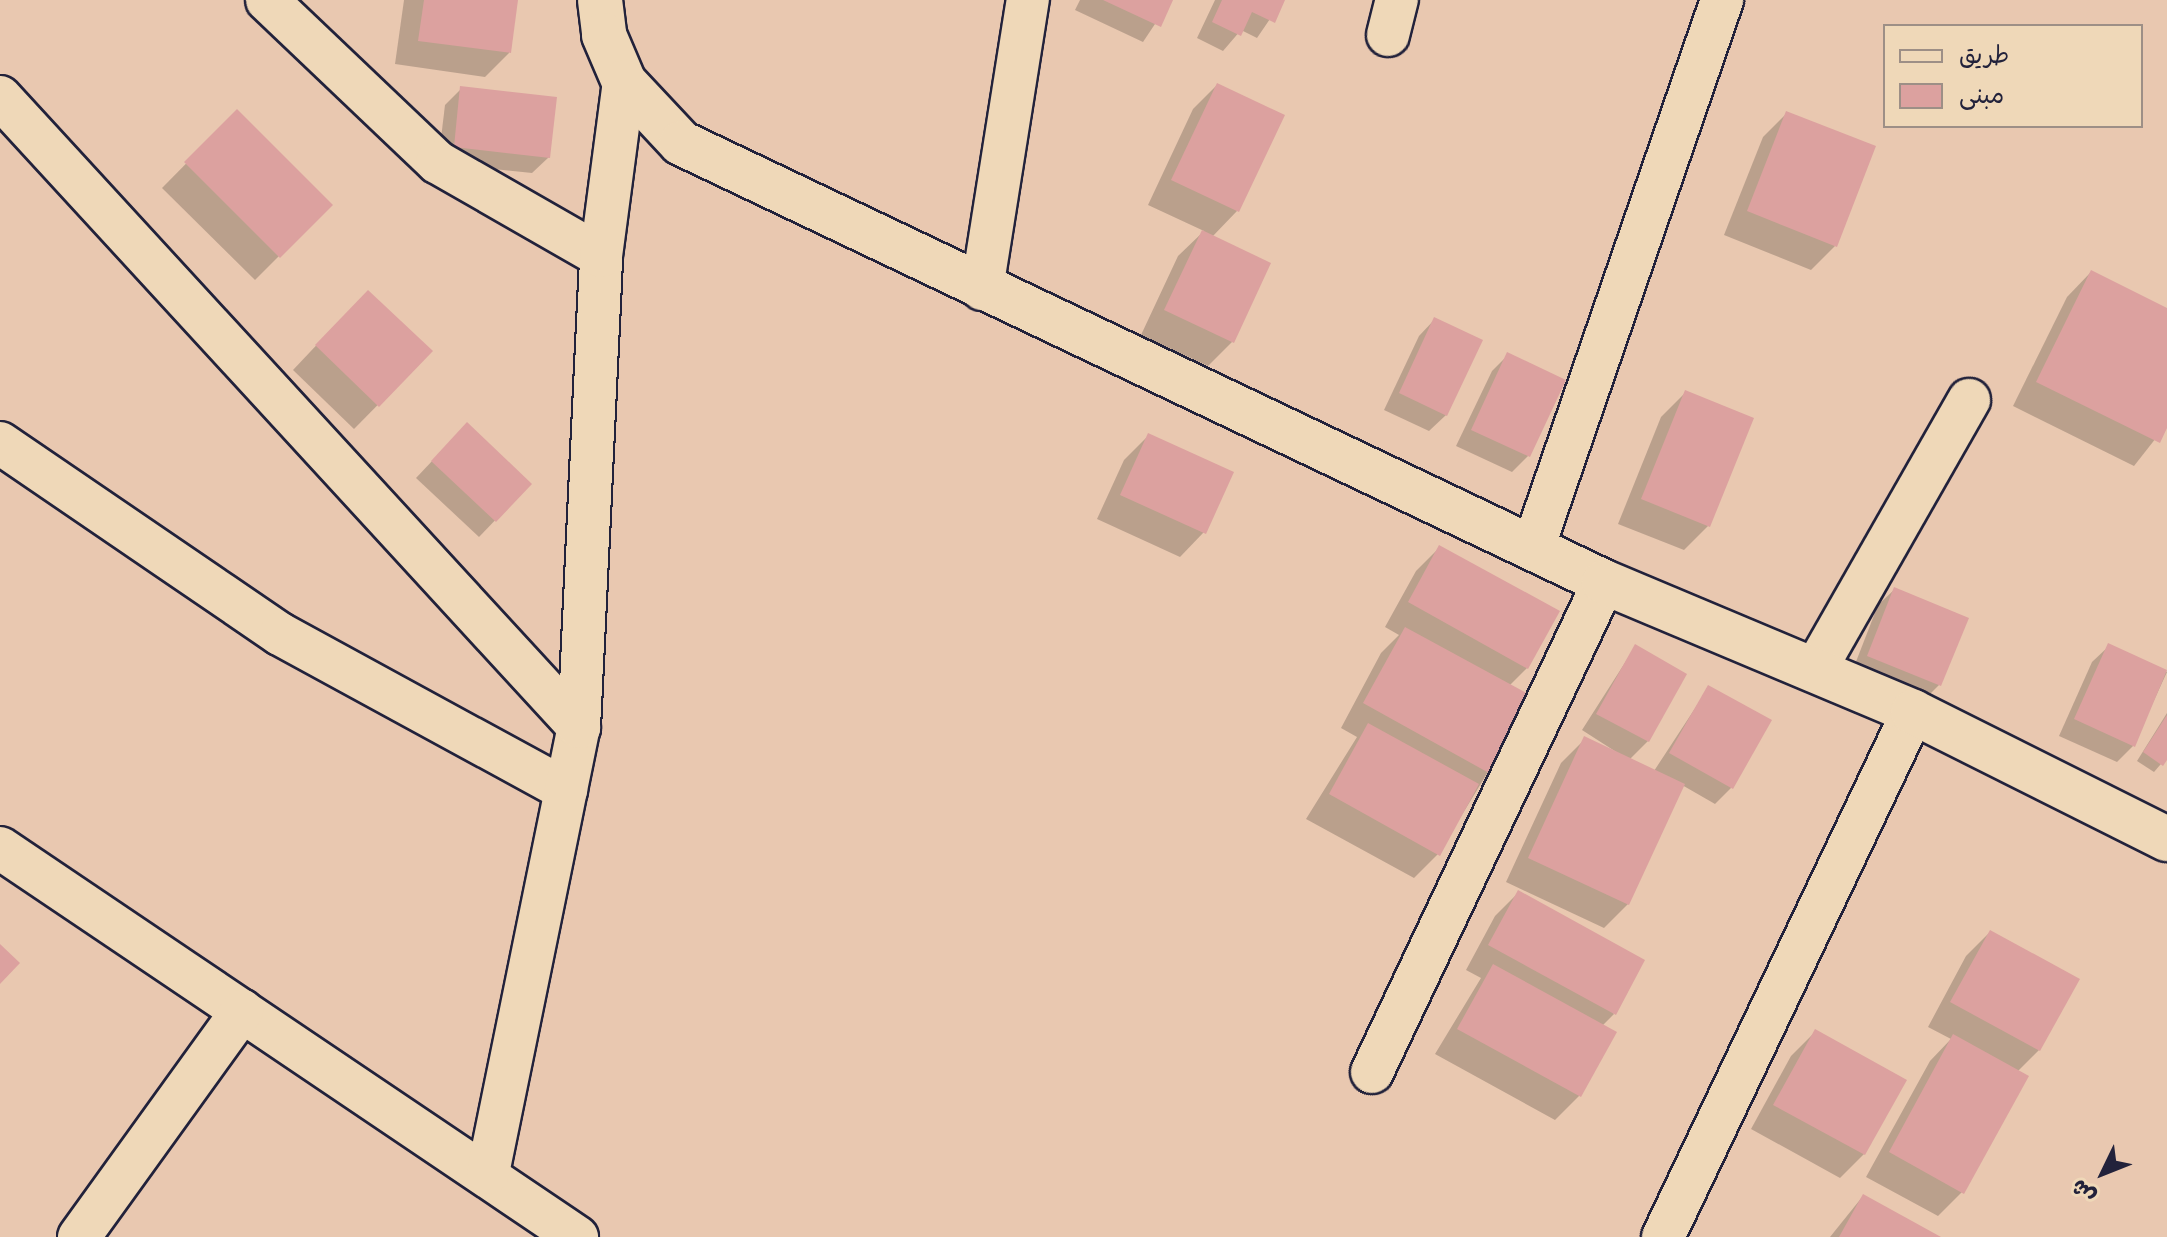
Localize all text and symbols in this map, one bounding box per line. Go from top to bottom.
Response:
legend [1883,24,2143,128]
text: طريق [1959,41,2009,75]
text: مبنى [1959,81,2004,115]
north arrow [2063,1133,2143,1213]
text: ش [2065,1170,2105,1209]

